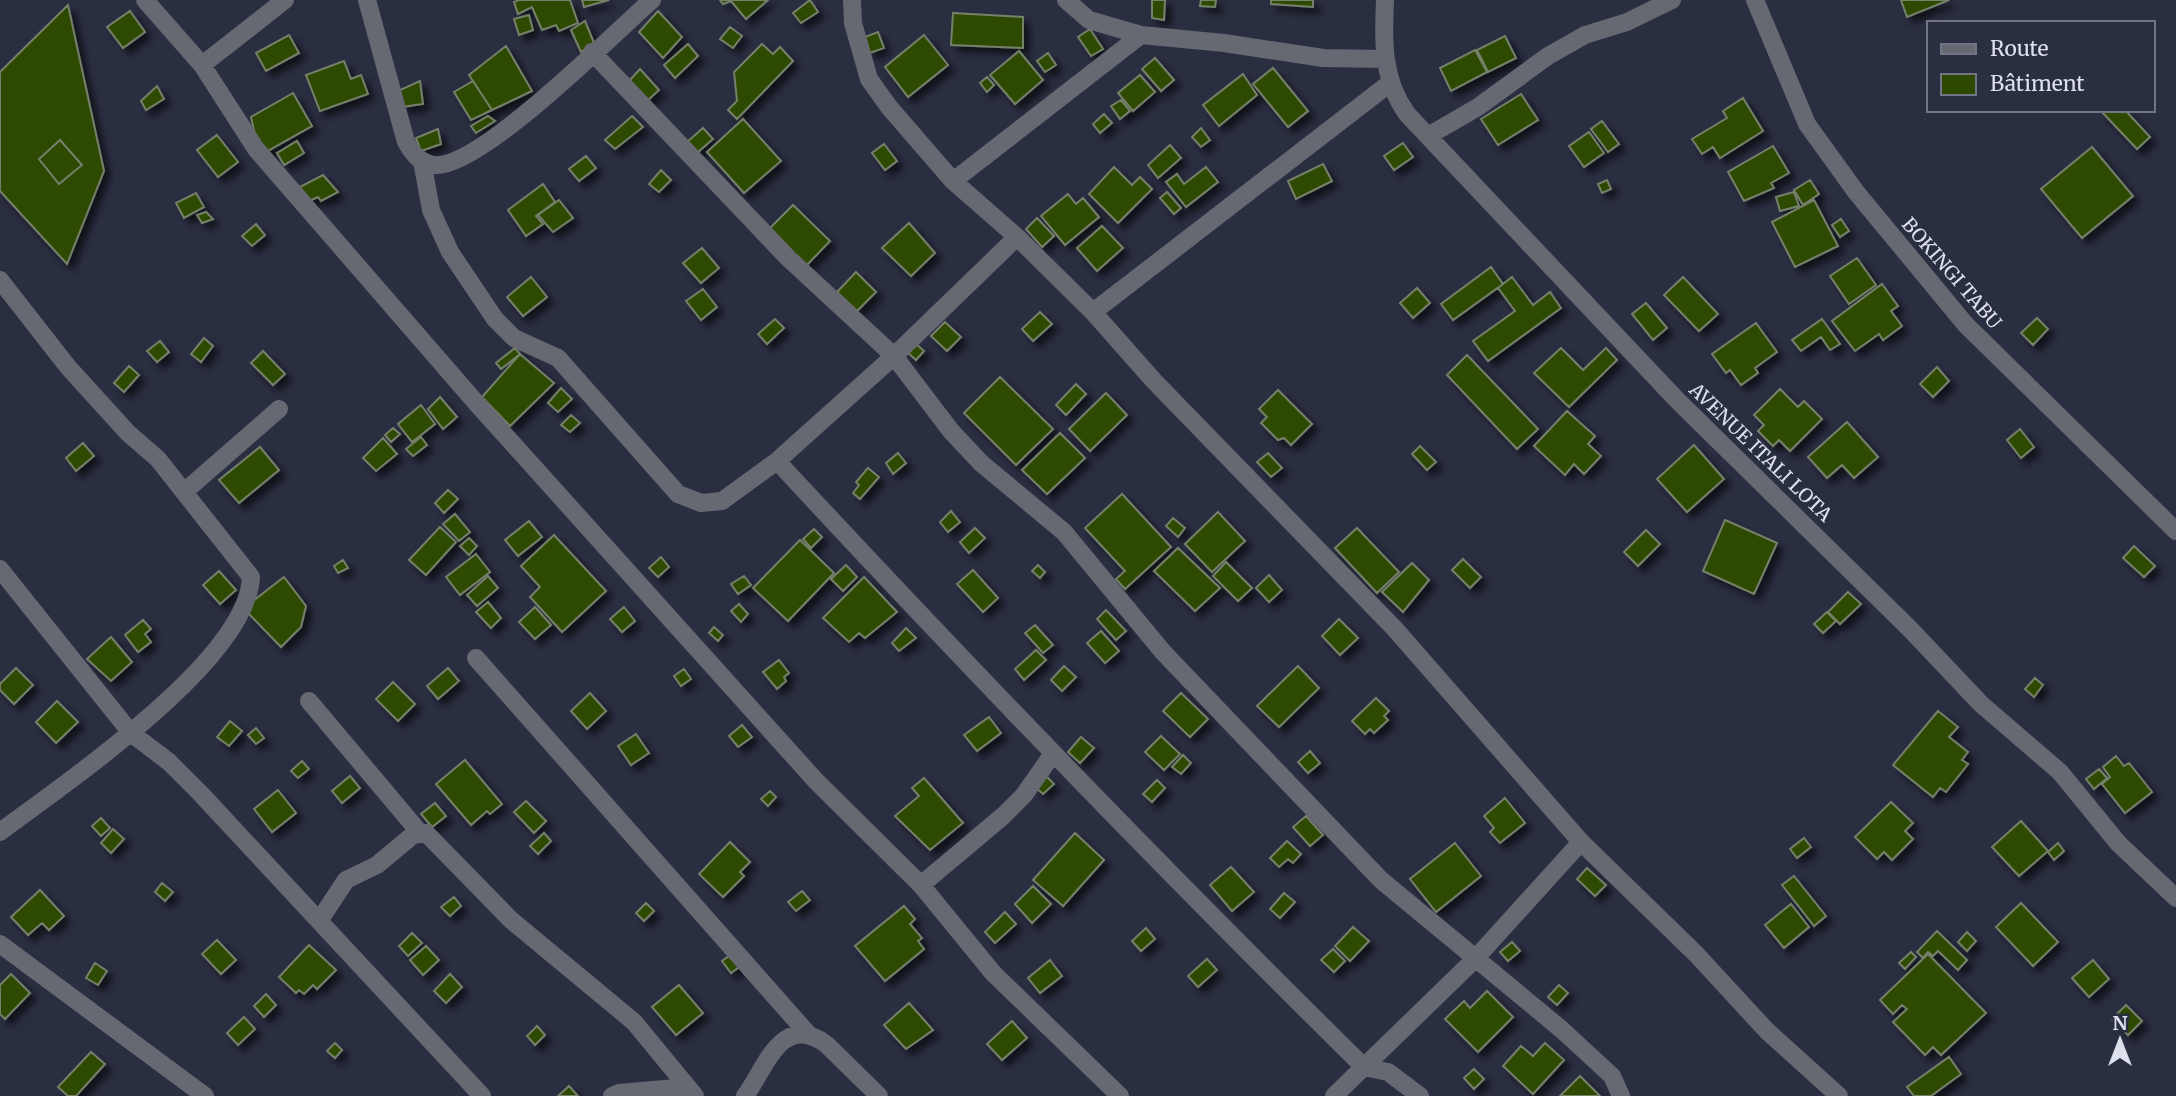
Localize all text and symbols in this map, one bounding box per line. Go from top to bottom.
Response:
legend [1927,21,2155,112]
text: Route [1990,35,2048,62]
text: Bâtiment [1990,70,2084,97]
street label: BOKINGI TABU [1897,212,2007,334]
street label: AVENUE ITALI LOTA [1684,377,1838,527]
north arrow [2085,1005,2155,1075]
text: N [2112,1011,2128,1035]

